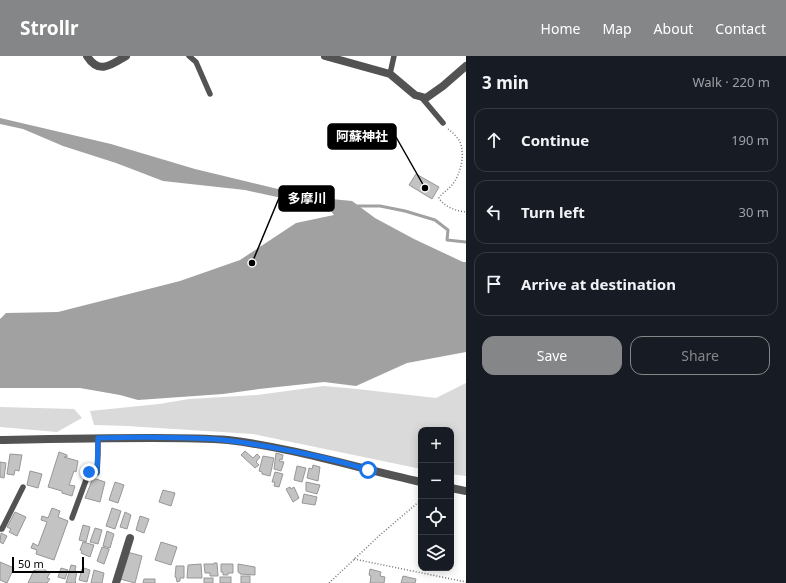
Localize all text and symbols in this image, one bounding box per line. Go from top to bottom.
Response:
text: Strollr [20,15,79,41]
text: Home [541,19,580,38]
text: Map [602,19,632,38]
text: About [654,19,693,38]
text: Contact [715,19,766,38]
text: 3 min [482,71,529,94]
text: Walk · 220 m [692,73,770,91]
callout: 阿蘇神社 [328,124,396,149]
text: 阿蘇神社 [336,127,388,145]
icon: ahead [483,129,505,151]
text: Continue [521,130,589,150]
text: 190 m [731,131,769,149]
callout: 多摩川 [279,186,334,211]
text: 多摩川 [287,189,327,207]
icon: left [483,201,505,223]
text: Turn left [521,202,585,222]
text: 30 m [739,203,769,221]
icon: arrive [483,273,505,295]
text: Arrive at destination [521,274,676,294]
button: Save [482,336,622,375]
button: Share [630,336,770,375]
map controls [418,427,454,571]
button: + [418,427,454,463]
route start [359,461,377,479]
route end [80,463,98,481]
button: − [418,463,454,499]
button: locate [418,499,454,535]
button: layers [418,535,454,571]
scale bar [12,555,84,574]
text: 50 m [18,556,44,571]

